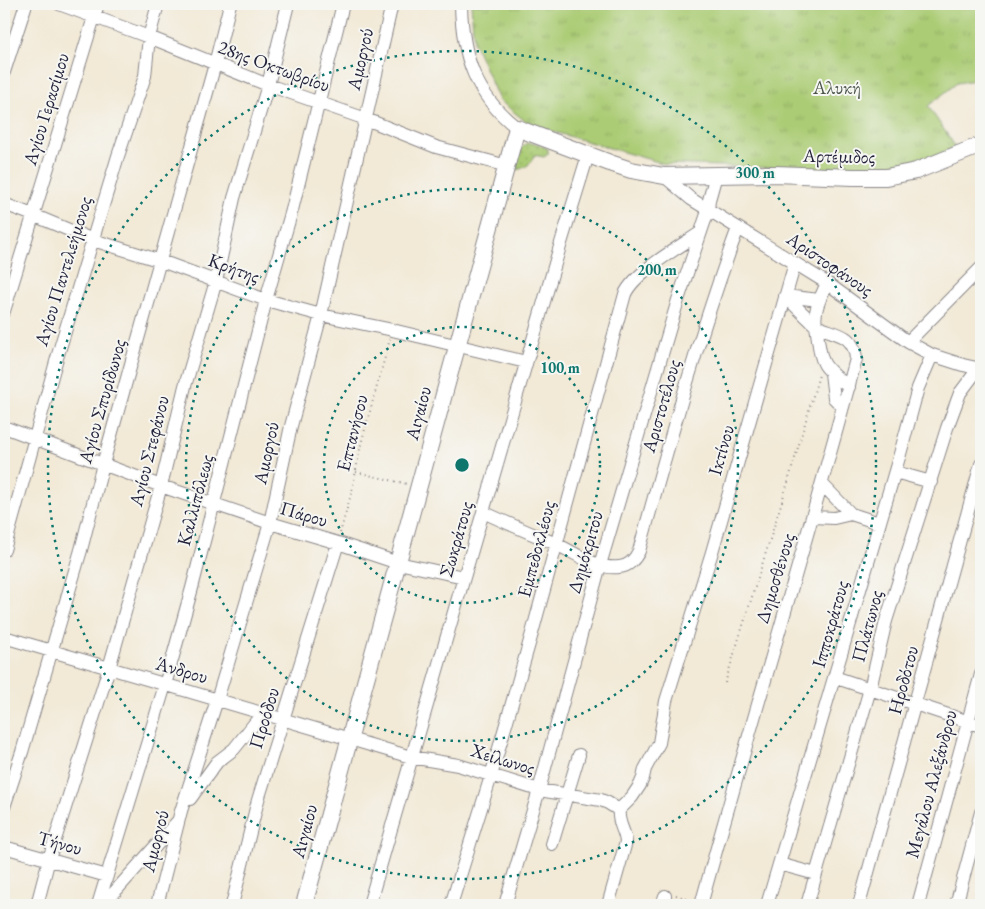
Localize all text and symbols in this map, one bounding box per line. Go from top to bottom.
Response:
street label: Αμοργού [341,25,379,94]
street label: 28ης Οκτωβρίου [215,34,333,98]
street label: Αγίου Γερασίμου [17,50,75,169]
park label: Αλυκή [812,75,861,100]
street label: Αρτέμιδος [802,143,875,169]
text: 300 m [735,163,775,182]
street label: Αγίου Παντελεήμονος [28,193,98,350]
street label: Αριστοφάνους [781,225,878,302]
street label: Κρήτης [205,247,263,289]
text: 200 m [637,260,677,279]
street label: Αγίου Σπυρίδωνος [72,336,132,467]
street label: Αριστοτέλους [636,357,686,456]
text: 100 m [540,358,580,377]
street label: Αιγαίου [399,383,437,444]
street label: Επτανήσου [330,392,374,474]
street label: Αγίου Στεφάνου [123,393,175,510]
street label: Αμοργού [247,420,285,487]
street label: Ικτίνου [702,422,740,478]
street label: Καλλιπόλεως [171,451,219,549]
centre of rings [453,456,471,474]
street label: Πάρου [277,495,331,533]
street label: Σωκράτους [433,498,479,580]
street label: Εμπεδοκλέους [511,498,561,600]
street label: Δημόκριτου [561,508,609,596]
street label: Δημοσθένους [749,530,801,626]
street label: Ιπποκράτους [806,577,854,671]
street label: Πλάτωνος [845,587,889,665]
street label: Ηροδότου [882,643,924,717]
street label: Άνδρου [152,650,211,689]
street label: Προόδου [243,684,285,752]
street label: Μεγάλου Αλεξάνδρου [899,707,963,861]
street label: Χείλωνος [467,737,538,781]
street label: Αιγαίου [285,801,323,862]
street label: Αμοργού [135,807,175,876]
street label: Τήνου [35,825,85,861]

